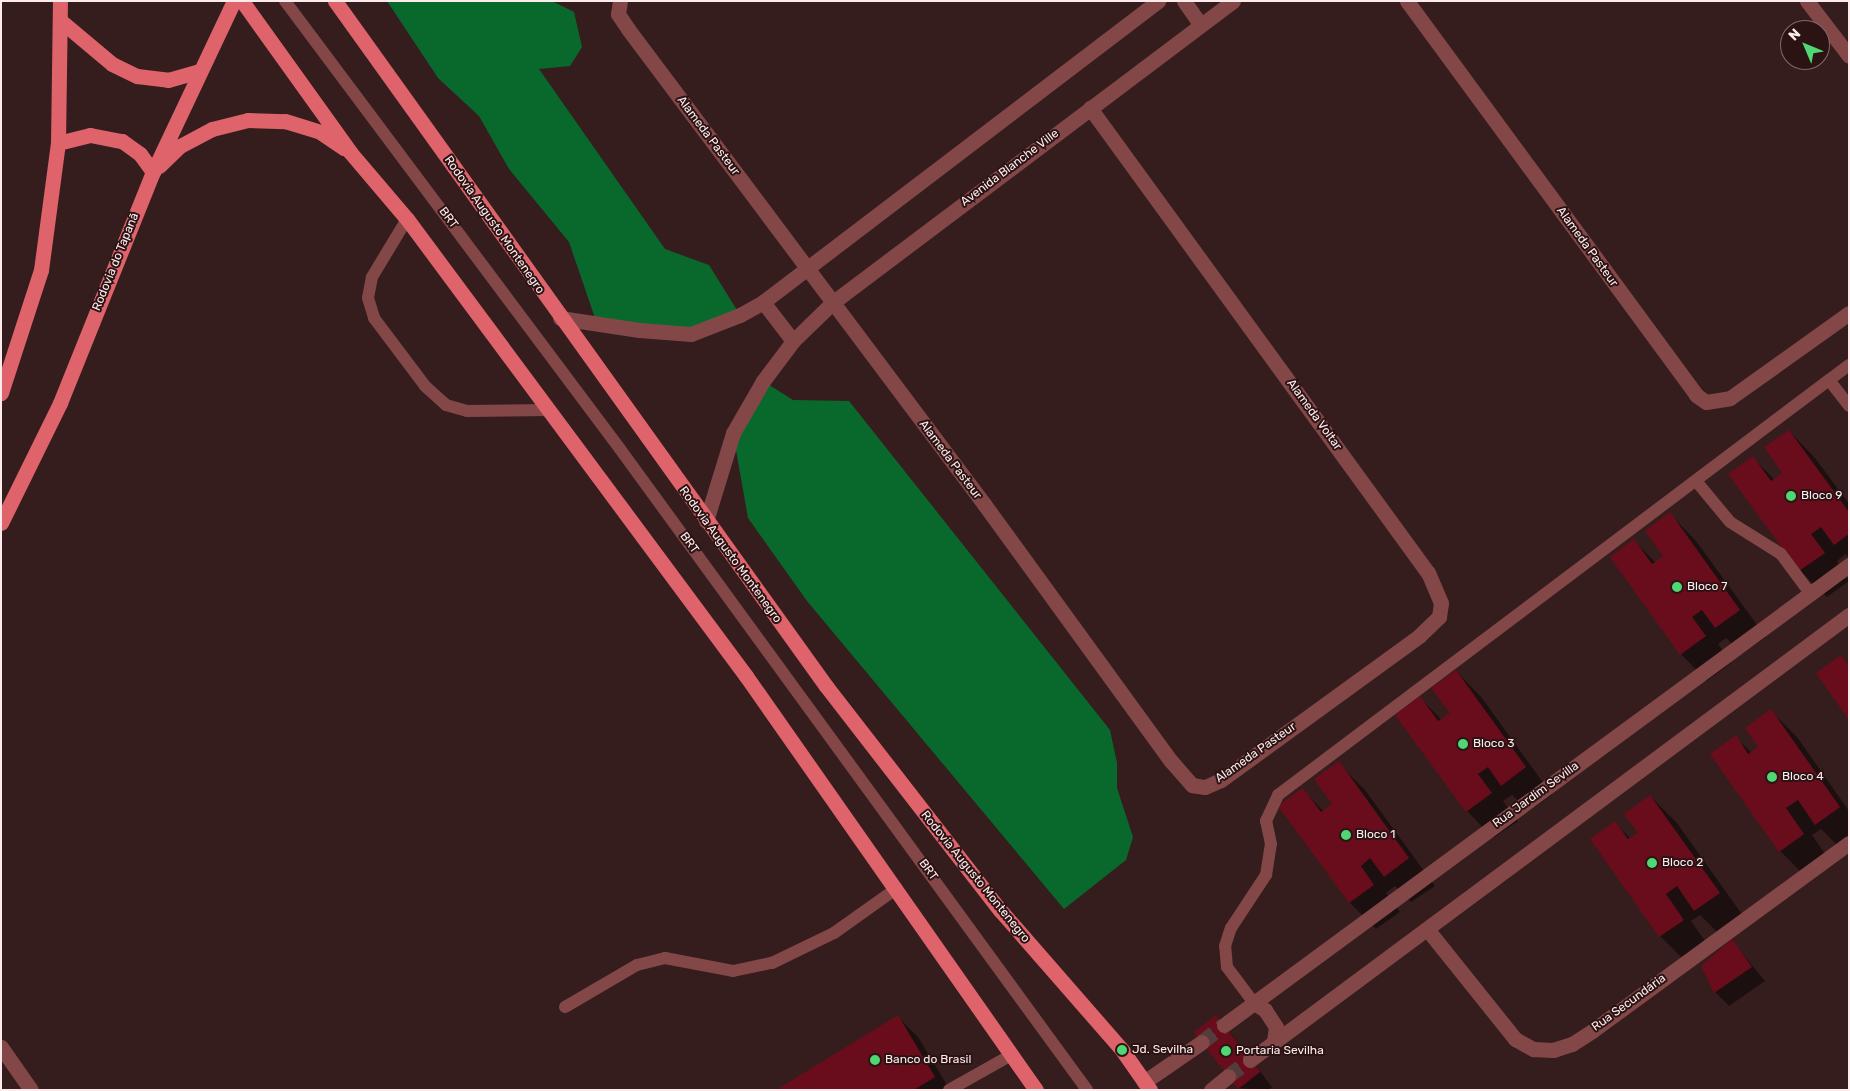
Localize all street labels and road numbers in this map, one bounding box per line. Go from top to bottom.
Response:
street label: Alameda Pasteur [674,94,742,178]
street label: Avenida Blanche Ville [958,126,1062,210]
street label: Rodovia Augusto Montenegro [441,153,547,297]
street label: Alameda Pasteur [1553,204,1621,290]
street label: BRT [435,205,461,231]
street label: Rodovia do Tapanã [90,211,142,313]
street label: Alameda Voltar [1283,377,1345,453]
street label: Alameda Pasteur [916,418,984,502]
street label: Rodovia Augusto Montenegro [676,484,784,626]
street label: BRT [676,530,702,556]
street label: Alameda Pasteur [1213,720,1299,786]
street label: Rua Jardim Sevilla [1490,759,1582,831]
street label: Rodovia Augusto Montenegro [917,808,1033,946]
street label: BRT [915,857,941,883]
street label: Rua Secundária [1589,971,1669,1035]

